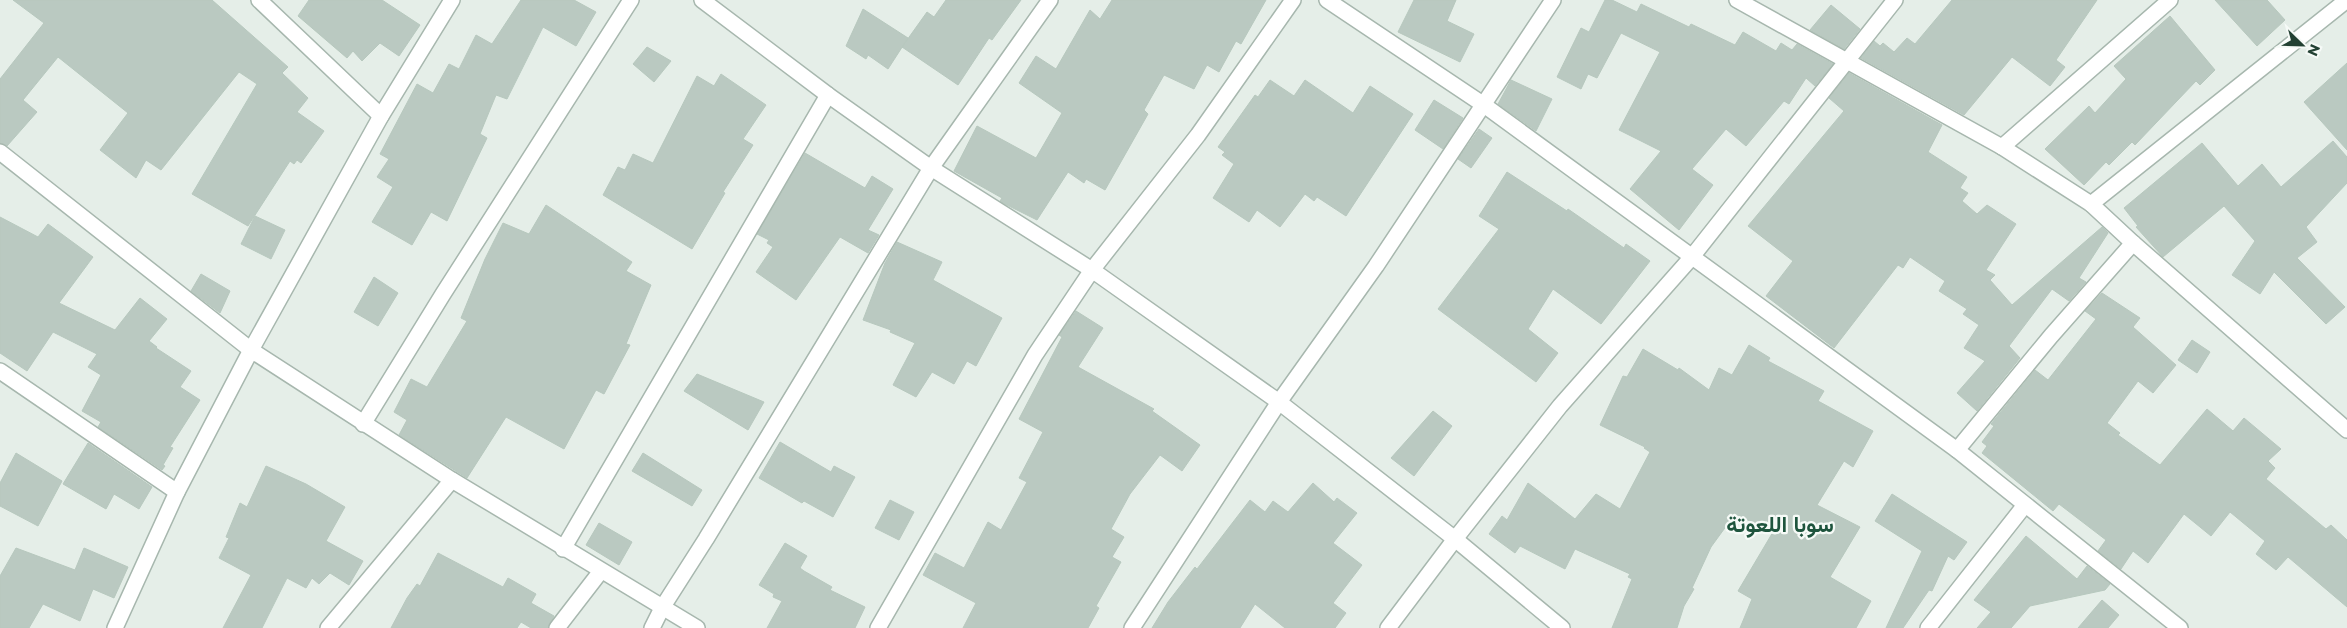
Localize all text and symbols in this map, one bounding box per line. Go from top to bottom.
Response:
north arrow [2277,20,2327,70]
text: N [2303,41,2324,59]
district label: سوبا اللعوتة [1726,511,1834,538]

